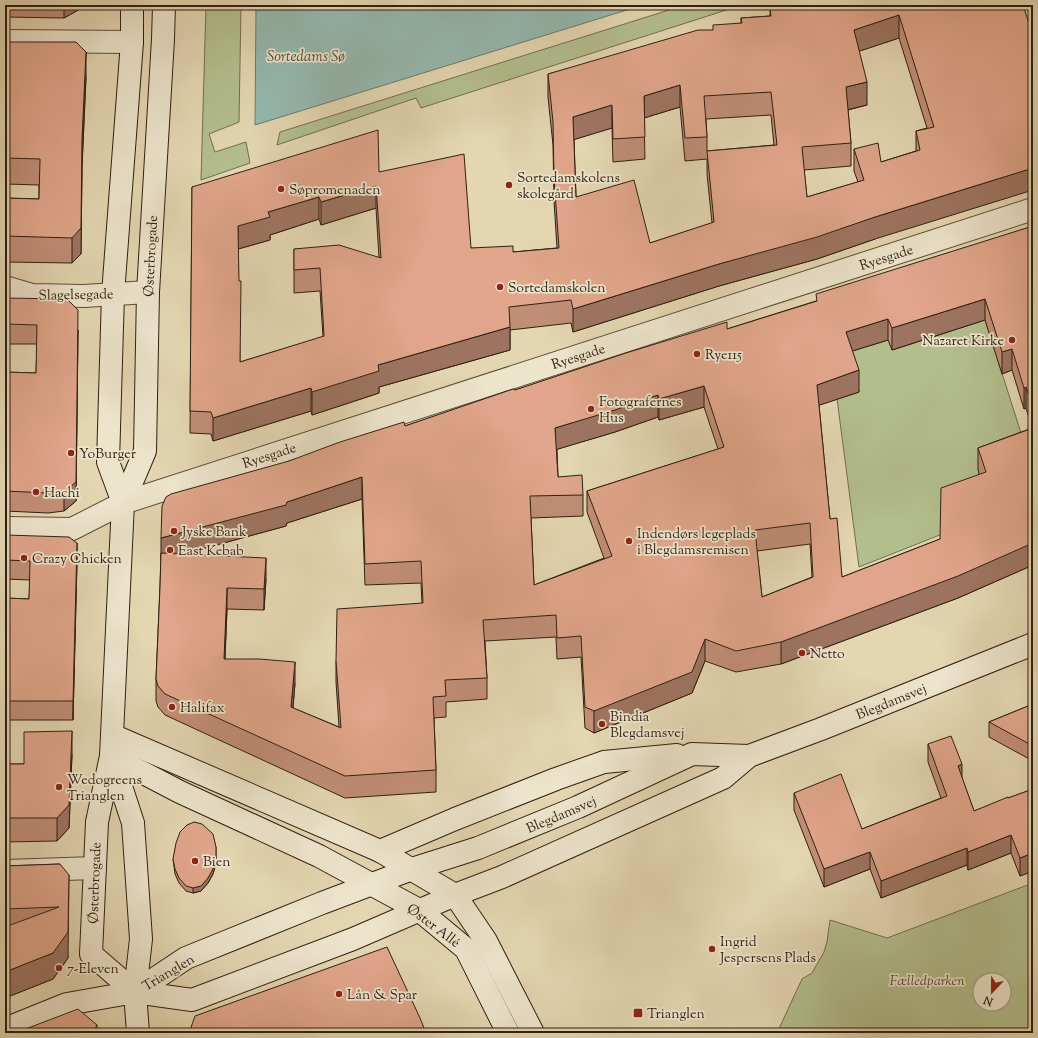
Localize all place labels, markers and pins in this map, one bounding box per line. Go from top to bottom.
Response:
place label: Sortedamskolens skolegård [517,169,620,205]
marker: Sortedamskolens skolegård [504,180,514,190]
place label: Søpromenaden [289,181,381,201]
marker: Søpromenaden [276,184,286,194]
place label: Sortedamskolen [508,279,606,299]
marker: Sortedamskolen [495,282,505,292]
place label: Nazaret Kirke [922,332,1004,352]
marker: Nazaret Kirke [1007,335,1017,345]
place label: Rye115 [705,346,742,366]
marker: Rye115 [692,349,702,359]
place label: Fotografernes Hus [599,393,682,429]
marker: Fotografernes Hus [586,404,596,414]
place label: YoBurger [79,445,137,465]
marker: YoBurger [66,448,76,458]
place label: Hachi [44,484,80,504]
marker: Hachi [31,487,41,497]
place label: Jyske Bank [181,523,247,543]
place label: Indendørs legeplads i Blegdamsremisen [637,525,756,561]
marker: Jyske Bank [169,526,179,536]
marker: Indendørs legeplads i Blegdamsremisen [624,536,634,546]
place label: East Kebab [178,542,244,562]
marker: East Kebab [165,545,175,555]
place label: Crazy Chicken [32,550,122,570]
marker: Crazy Chicken [19,553,29,563]
place label: Netto [810,645,845,665]
marker: Netto [797,648,807,658]
place label: Halifax [180,699,225,719]
marker: Halifax [167,702,177,712]
place label: Bindia Blegdamsvej [610,708,684,744]
marker: Bindia Blegdamsvej [597,719,607,729]
place label: Wedogreens Trianglen [67,771,142,807]
marker: Wedogreens Trianglen [54,782,64,792]
place label: Bien [203,853,231,873]
marker: Bien [190,856,200,866]
place label: Ingrid Jespersens Plads [719,933,816,969]
marker: Ingrid Jespersens Plads [707,944,717,954]
place label: 7-Eleven [67,960,119,980]
marker: 7-Eleven [54,963,64,973]
place label: Lån & Spar [347,986,418,1006]
marker: Lån & Spar [334,989,344,999]
place label: Trianglen [647,1005,705,1025]
marker: Trianglen [632,1007,644,1019]

